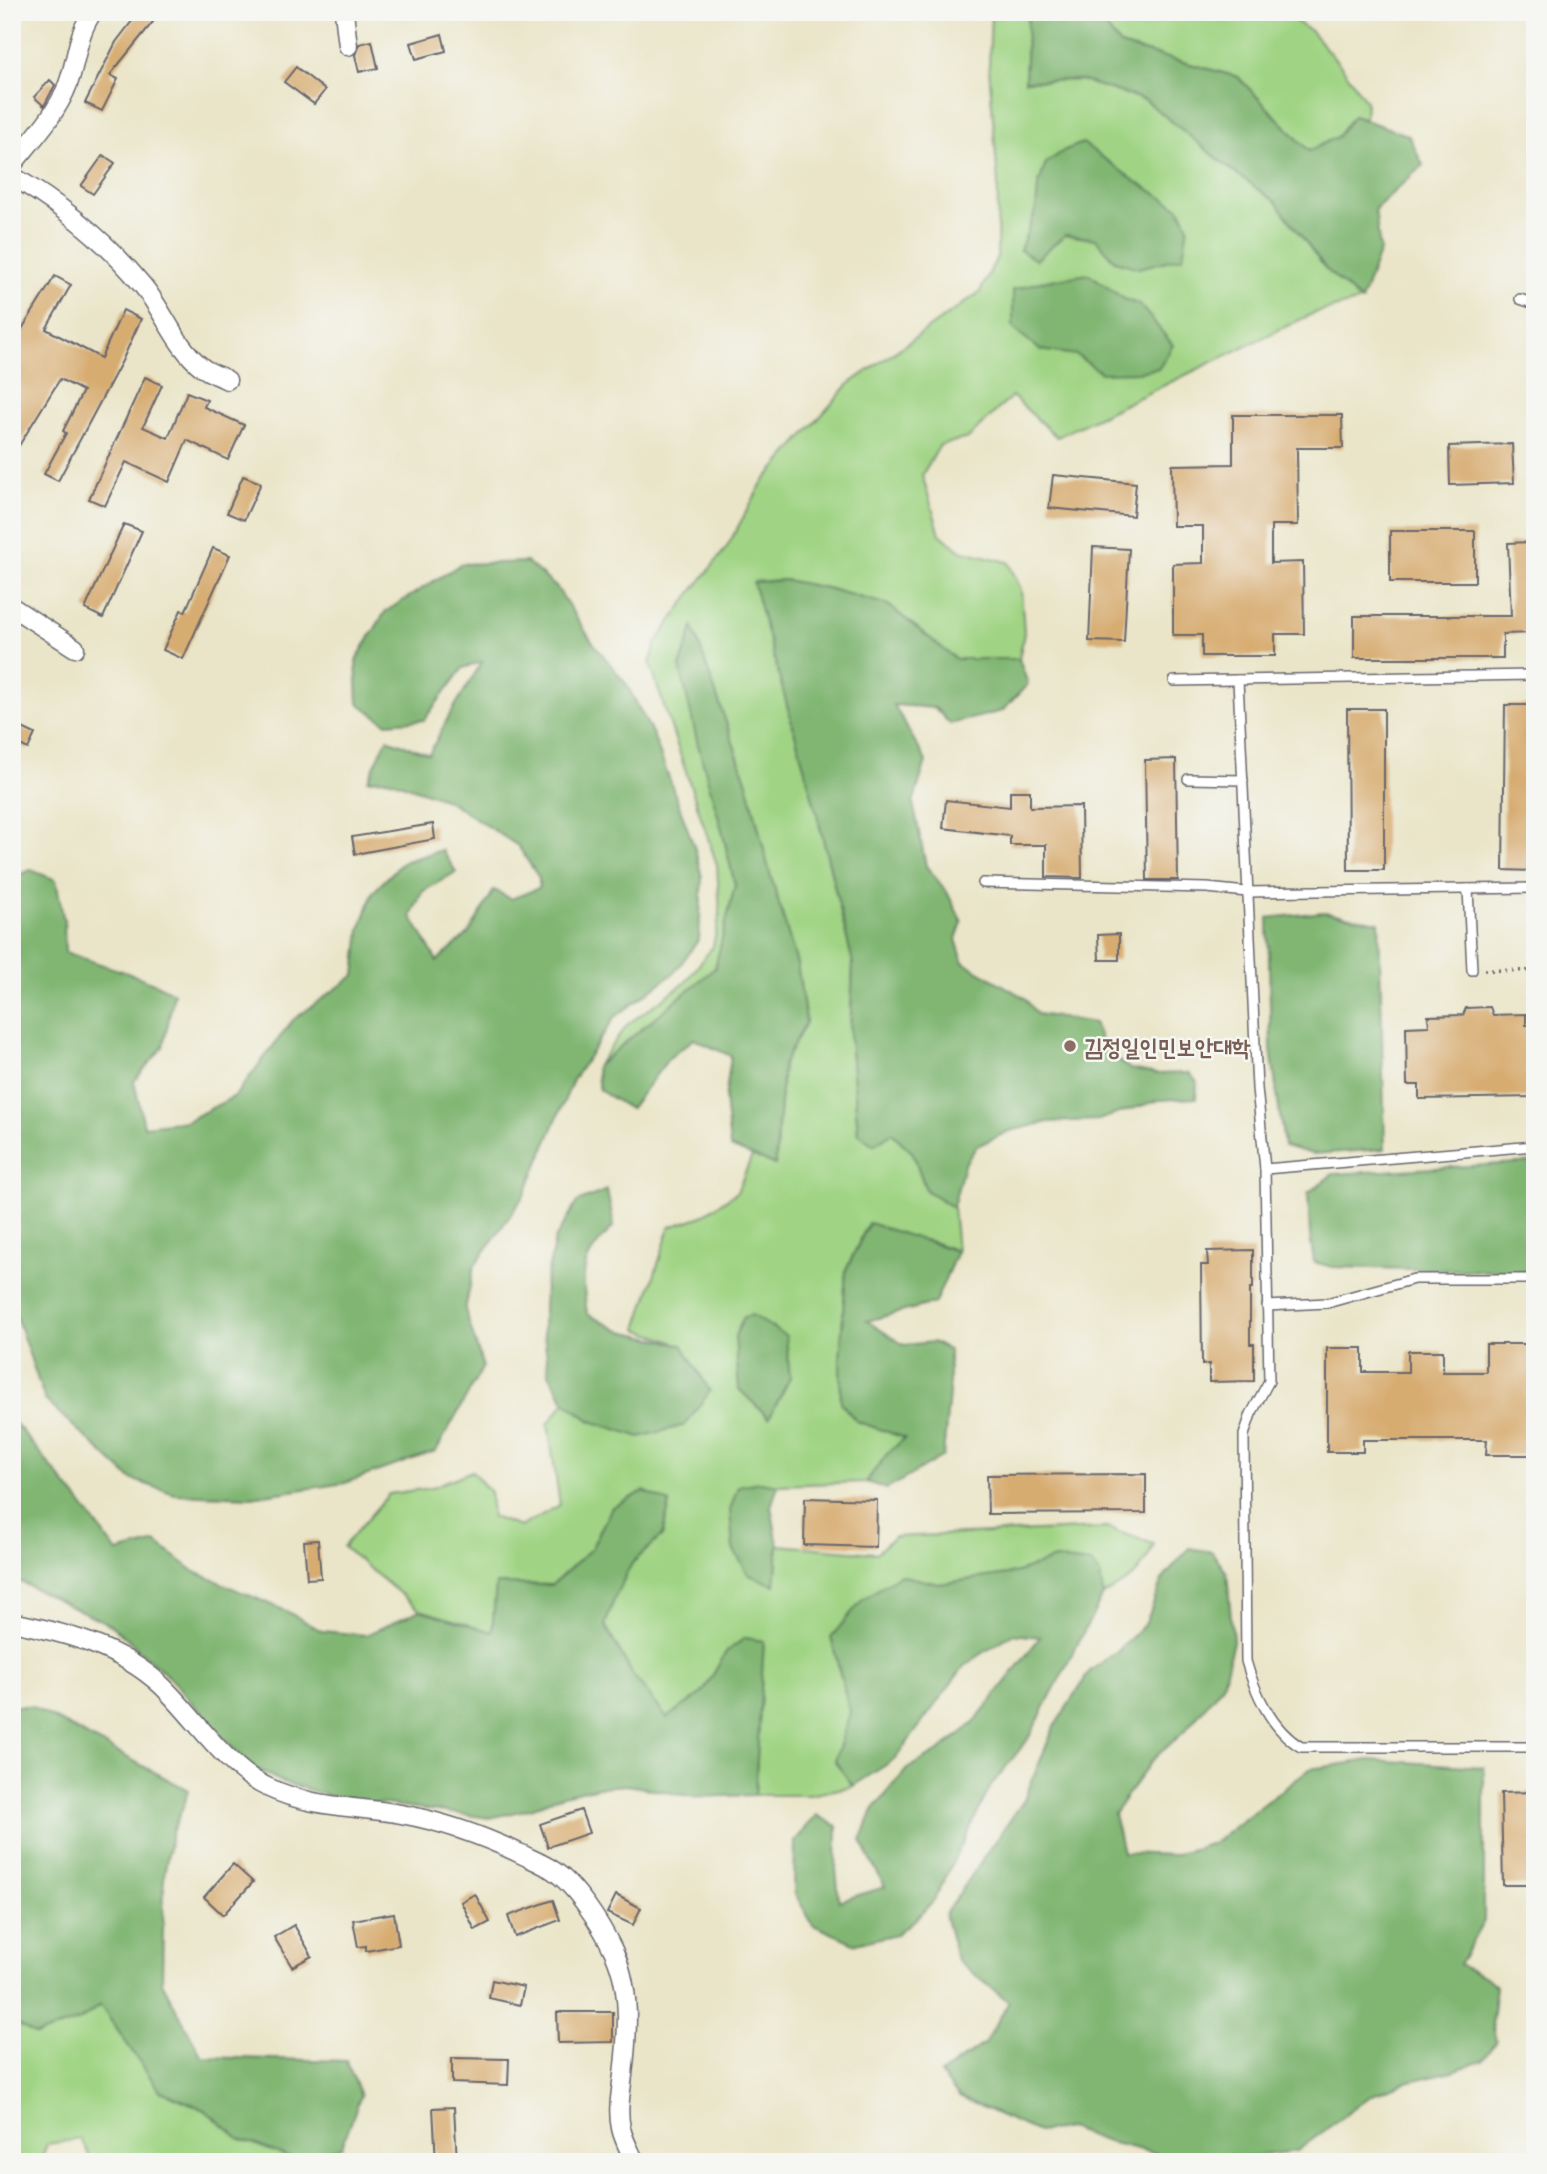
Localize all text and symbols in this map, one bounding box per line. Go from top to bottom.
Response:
place label: 김정일인민보안대학 [1084,1032,1251,1061]
marker: 김정일인민보안대학 [1062,1038,1078,1054]

